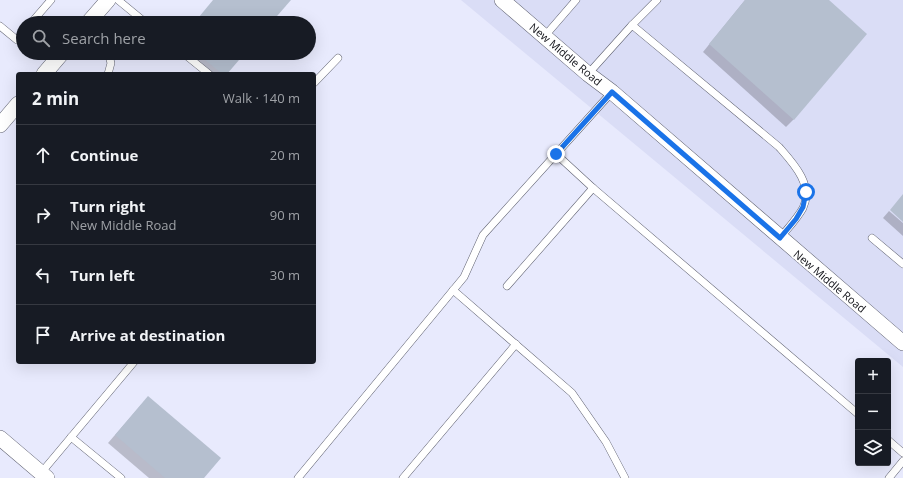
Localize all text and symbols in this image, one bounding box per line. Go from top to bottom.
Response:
search box [16,16,316,60]
street label: New Middle Road [527,19,605,89]
icon: search [30,27,52,49]
text: Search here [62,28,146,48]
text: 2 min [32,87,79,110]
text: Walk · 140 m [223,89,300,107]
icon: ahead [32,144,54,166]
text: Continue [70,145,138,165]
route end [547,145,565,163]
text: 20 m [270,146,300,164]
route start [797,183,815,201]
text: Turn right [70,196,145,216]
icon: right [32,204,54,226]
text: 90 m [270,206,300,224]
text: New Middle Road [70,216,176,234]
street label: New Middle Road [791,246,869,316]
icon: left [32,264,54,286]
text: Turn left [70,265,135,285]
text: 30 m [270,266,300,284]
icon: arrive [32,324,54,346]
text: Arrive at destination [70,325,225,345]
map controls [855,358,891,466]
button: + [855,358,891,394]
button: − [855,394,891,430]
button: layers [855,430,891,466]

